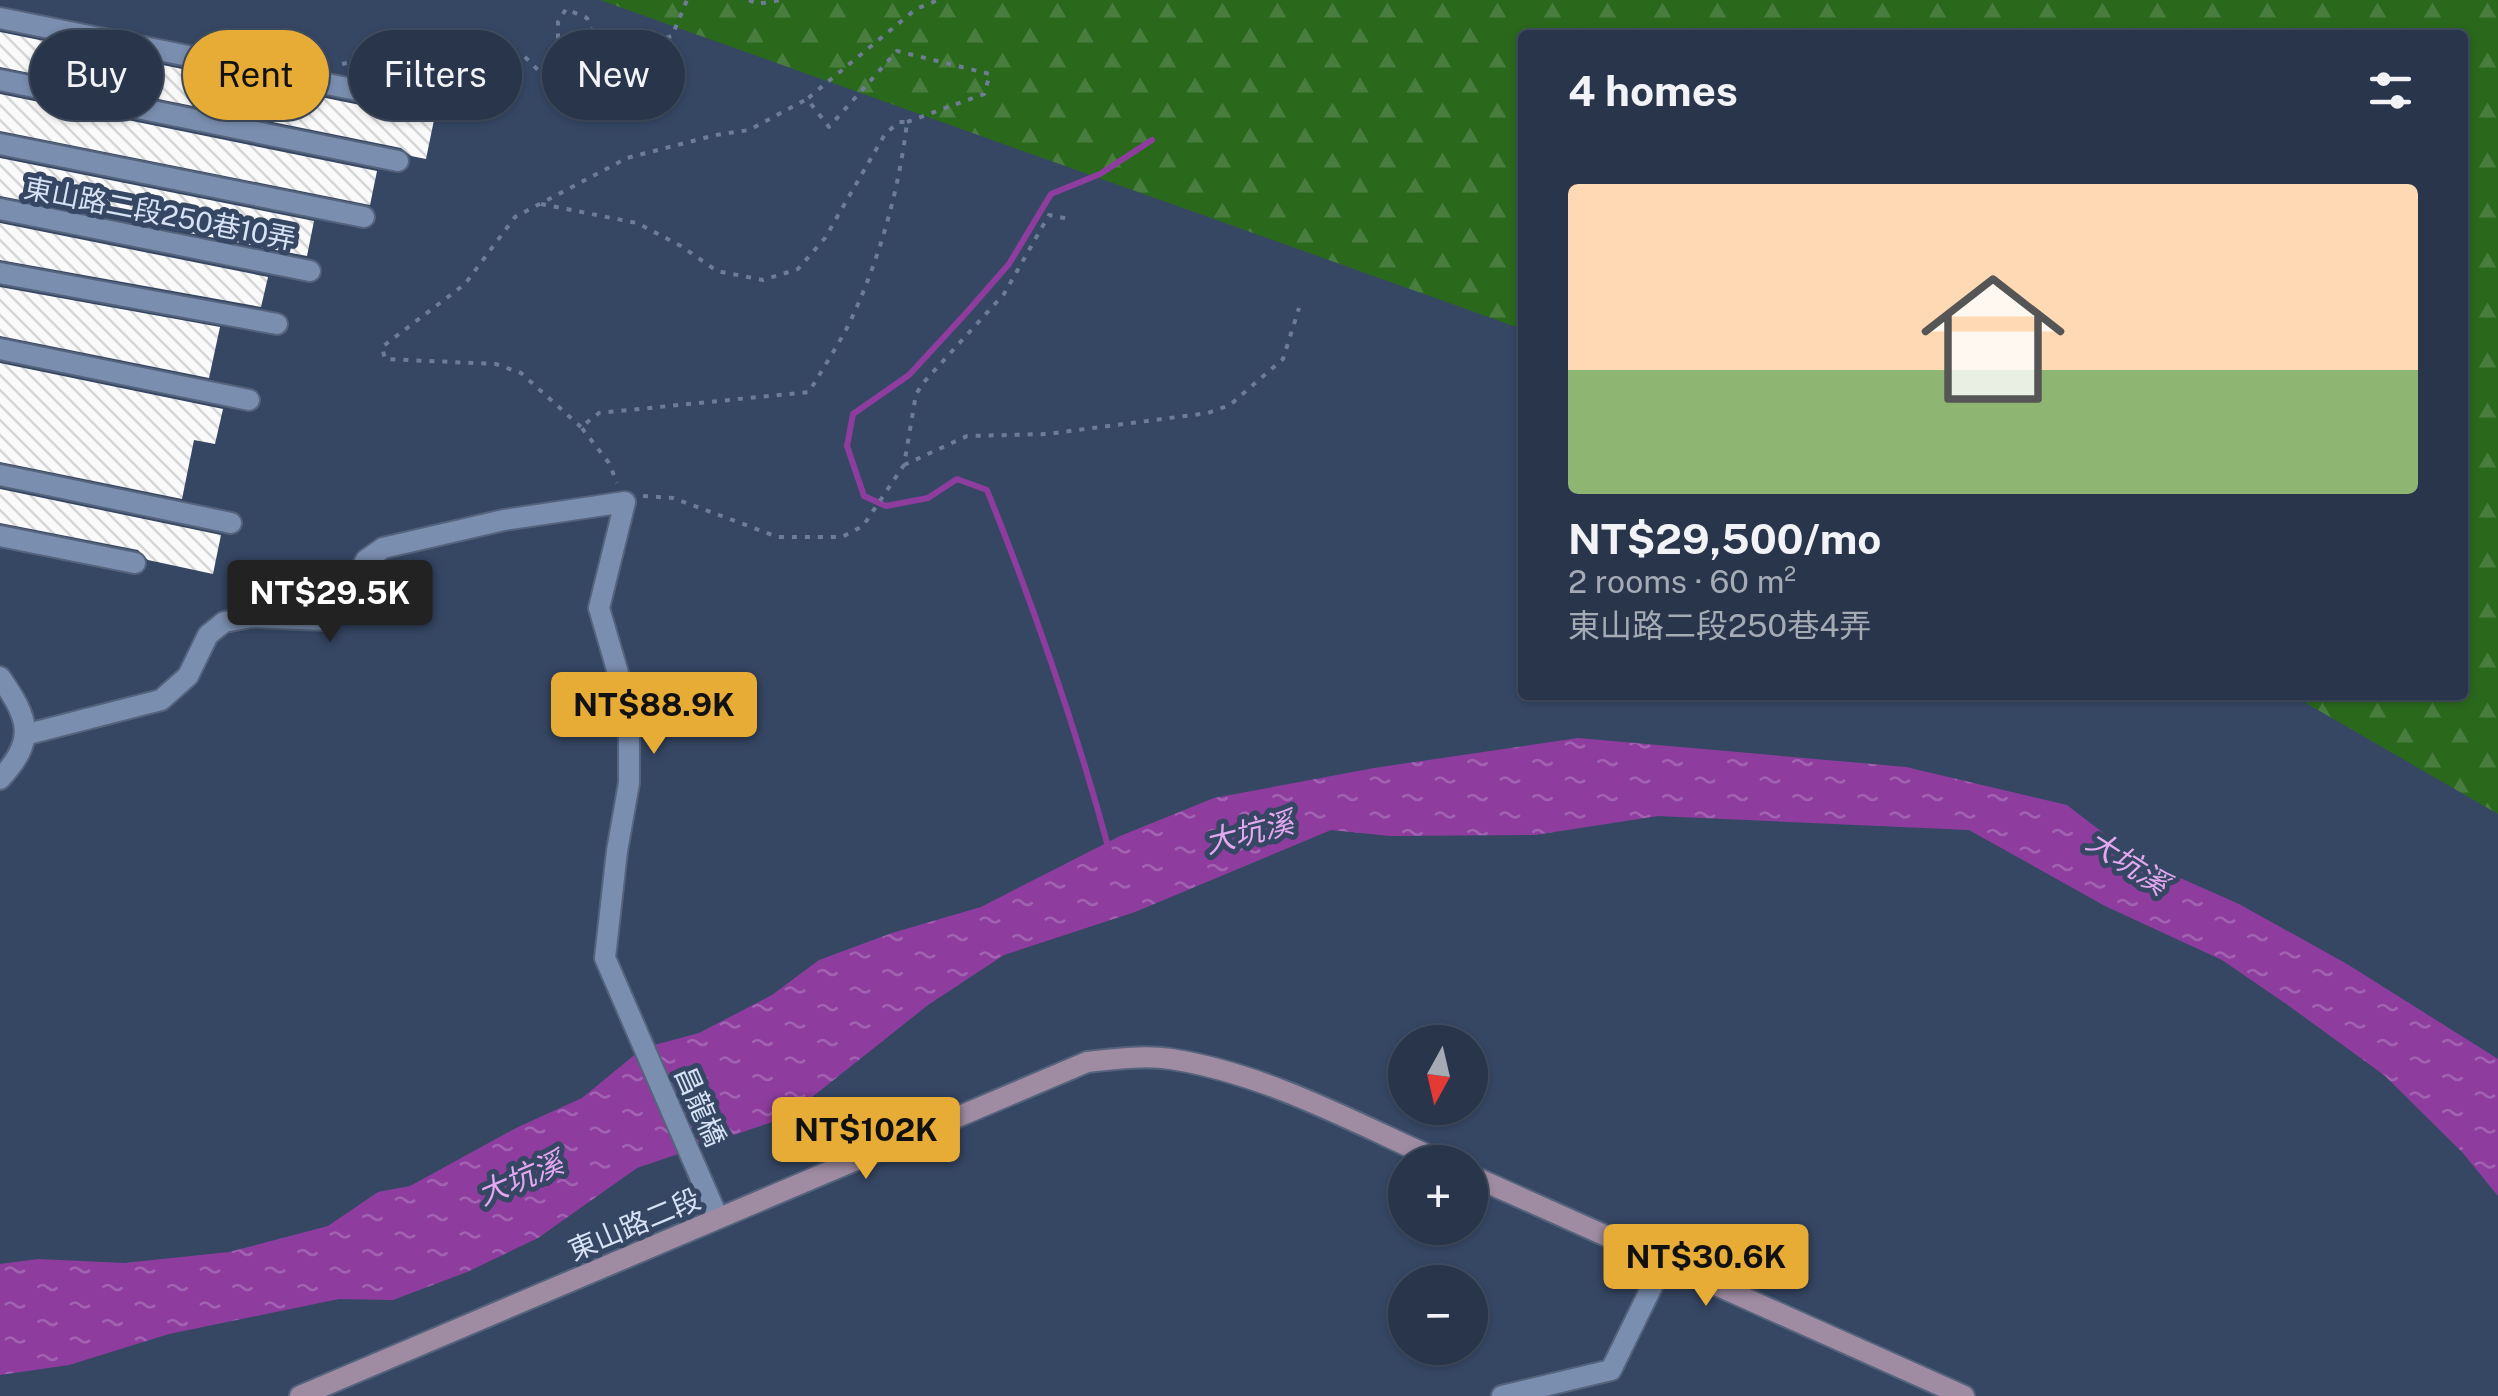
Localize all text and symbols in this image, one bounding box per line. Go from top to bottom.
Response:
chip: Buy [30,30,163,120]
chip: Rent [183,30,329,120]
chip: Filters [349,30,522,120]
chip: New [542,30,685,120]
icon: filters [2363,63,2418,118]
text: 4 homes [1568,66,1738,115]
street label: 東山路二段250巷10弄 [21,170,299,256]
icon: home [1903,249,2083,429]
text: NT$29,500/mo [1568,514,1881,563]
pin: NT$29.5K [227,560,433,645]
text: 2 rooms · 60 m² [1568,563,1796,600]
text: NT$29.5K [249,574,411,611]
text: 東山路二段250巷4弄 [1568,607,1871,644]
pin: NT$88.9K [551,672,757,757]
text: NT$88.9K [573,686,735,723]
water label: 大坑溪 [1201,803,1301,860]
water label: 大坑溪 [2080,822,2179,904]
north arrow [1388,1025,1488,1125]
map controls [1388,1025,1488,1365]
street label: 昌龍橋 [669,1061,733,1151]
pin: NT$102K [774,1097,958,1182]
text: NT$102K [794,1111,938,1148]
water label: 大坑溪 [472,1142,572,1212]
button: + [1388,1145,1488,1245]
street label: 東山路二段 [563,1181,705,1267]
pin: NT$30.6K [1603,1224,1809,1309]
text: NT$30.6K [1625,1238,1787,1275]
button: − [1388,1265,1488,1365]

